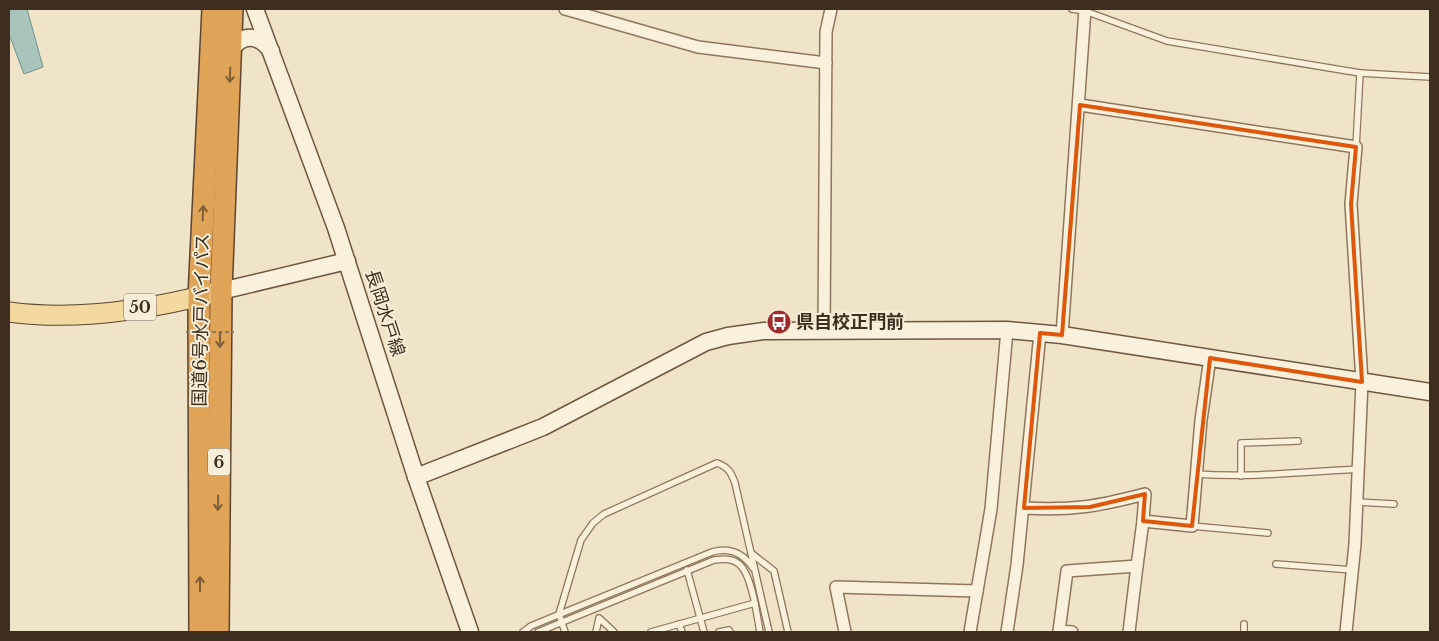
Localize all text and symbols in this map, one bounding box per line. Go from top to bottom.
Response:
one-way arrow [225,67,234,83]
one-way arrow [199,205,208,221]
street label: 国道6号水戸バイパス [188,233,214,407]
street label: 長岡水戸線 [361,267,409,359]
road number: 50 [124,294,156,320]
bus stop icon: 県自校正門前 [766,309,792,335]
place label: 県自校正門前 [796,311,904,333]
one-way arrow [215,332,225,348]
road number: 6 [208,448,230,476]
one-way arrow [214,494,223,510]
one-way arrow [195,576,205,592]

